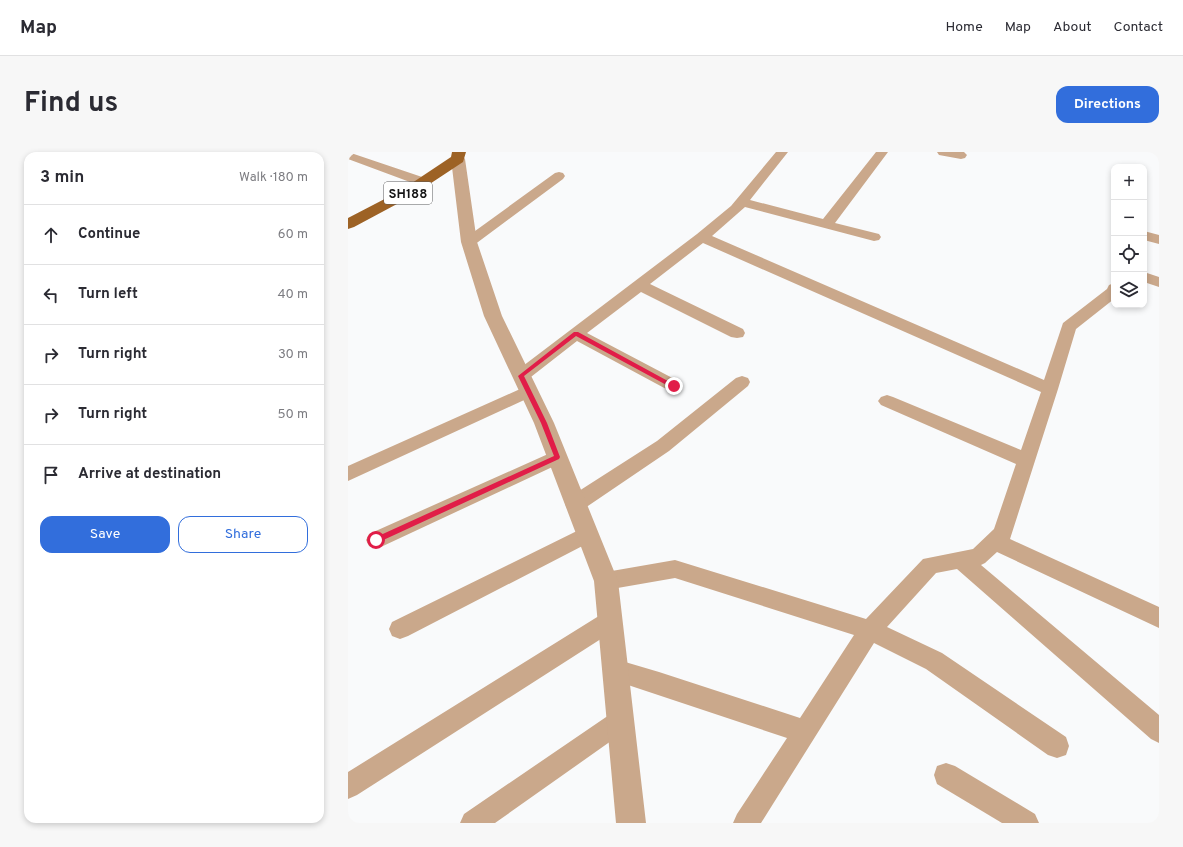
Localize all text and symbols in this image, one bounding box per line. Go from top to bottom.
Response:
text: Map [20,16,57,40]
text: Home [946,19,983,36]
text: Map [1005,19,1031,36]
text: About [1053,19,1092,36]
text: Contact [1114,19,1163,36]
text: Find us [24,86,118,122]
button: Directions [1056,86,1159,123]
map controls [1111,164,1147,308]
button: + [1111,164,1147,200]
text: 3 min [40,167,84,189]
text: Walk · 180 m [239,170,308,186]
road number: SH188 [384,182,432,204]
button: − [1111,200,1147,236]
icon: ahead [40,224,62,246]
text: Continue [78,225,140,244]
text: 60 m [278,227,308,243]
button: locate [1111,236,1147,272]
button: layers [1111,272,1147,308]
icon: left [40,284,62,306]
text: Turn left [78,285,138,304]
text: 40 m [278,287,308,303]
icon: right [40,344,62,366]
text: Turn right [78,345,147,364]
text: 30 m [278,347,308,363]
route end [665,377,683,395]
icon: right [40,404,62,426]
text: Turn right [78,405,147,424]
text: 50 m [278,407,308,423]
icon: arrive [40,464,62,486]
text: Arrive at destination [78,465,221,484]
button: Save [40,516,170,553]
button: Share [178,516,308,553]
route start [367,531,385,549]

